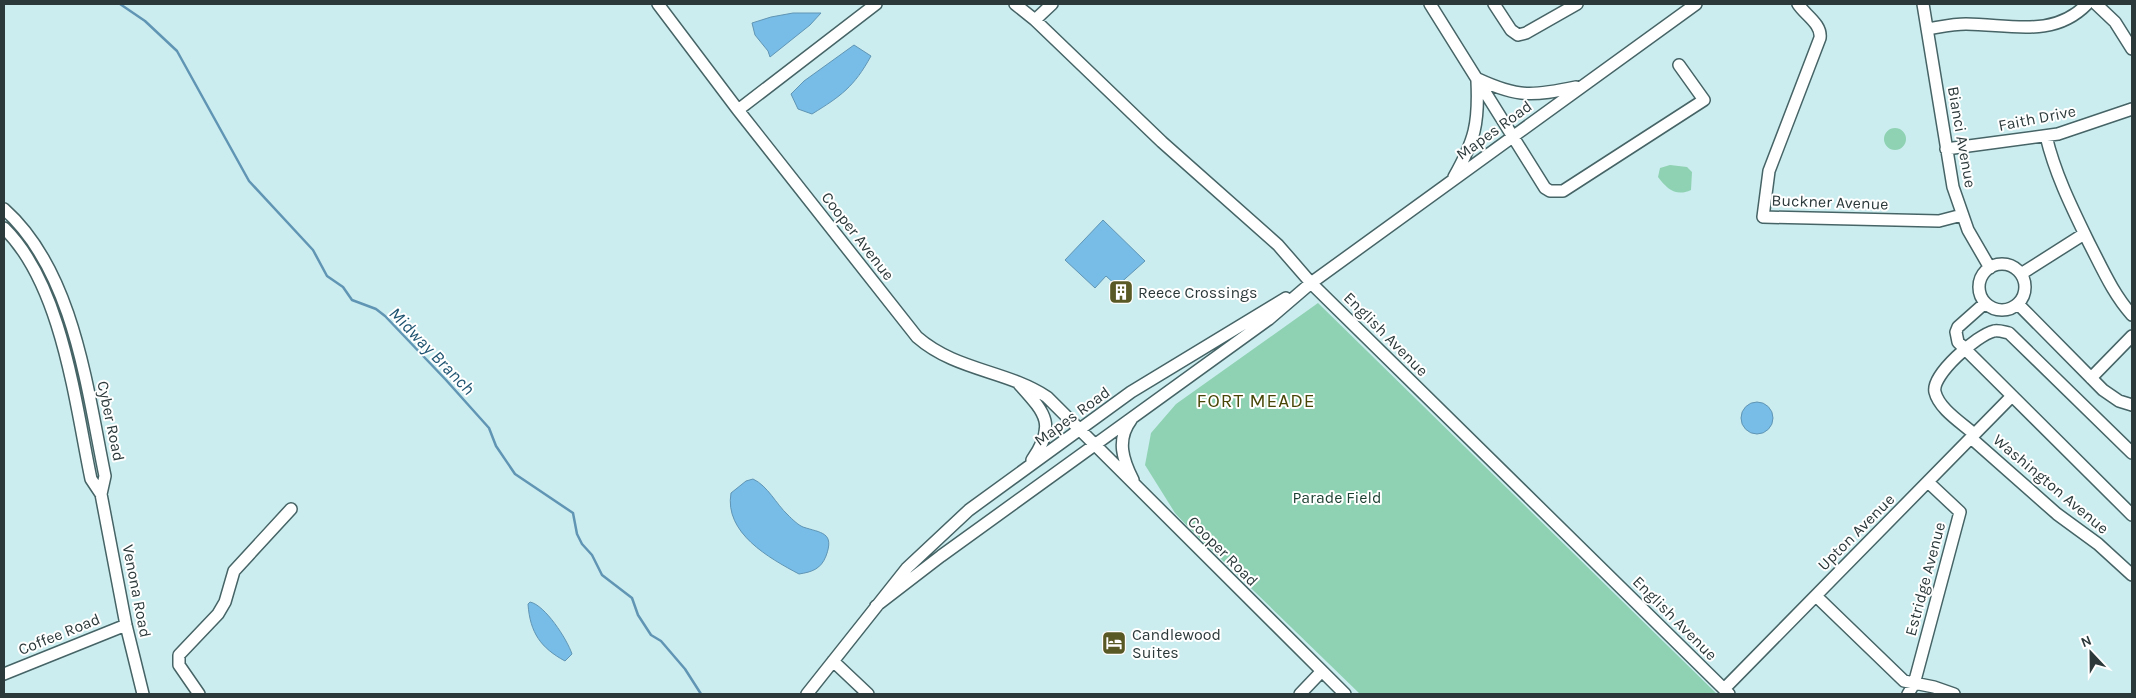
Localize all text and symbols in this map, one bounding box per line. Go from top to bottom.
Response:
street label: Bianci Avenue [1944,85,1980,189]
street label: Mapes Road [1452,96,1536,164]
street label: Faith Drive [1997,101,2077,135]
street label: Cooper Avenue [818,188,898,284]
street label: Buckner Avenue [1771,190,1889,214]
building icon: Reece Crossings [1108,279,1134,305]
place label: Reece Crossings [1138,283,1258,302]
street label: English Avenue [1340,288,1432,380]
water label: Midway Branch [385,302,479,400]
street label: Cyber Road [93,379,129,463]
street label: Mapes Road [1030,382,1114,450]
district label: FORT MEADE [1197,390,1315,412]
street label: Washington Avenue [1989,430,2113,538]
park label: Parade Field [1292,488,1382,507]
street label: Upton Avenue [1814,490,1898,574]
street label: Cooper Road [1184,512,1262,590]
street label: Estridge Avenue [1901,520,1949,638]
street label: Venona Road [119,543,155,639]
street label: English Avenue [1629,572,1721,664]
street label: Coffee Road [15,609,103,659]
place label: Candlewood Suites [1132,625,1221,662]
north arrow [2066,628,2116,678]
hotel icon: Candlewood Suites [1101,630,1127,656]
text: N [2078,632,2094,651]

